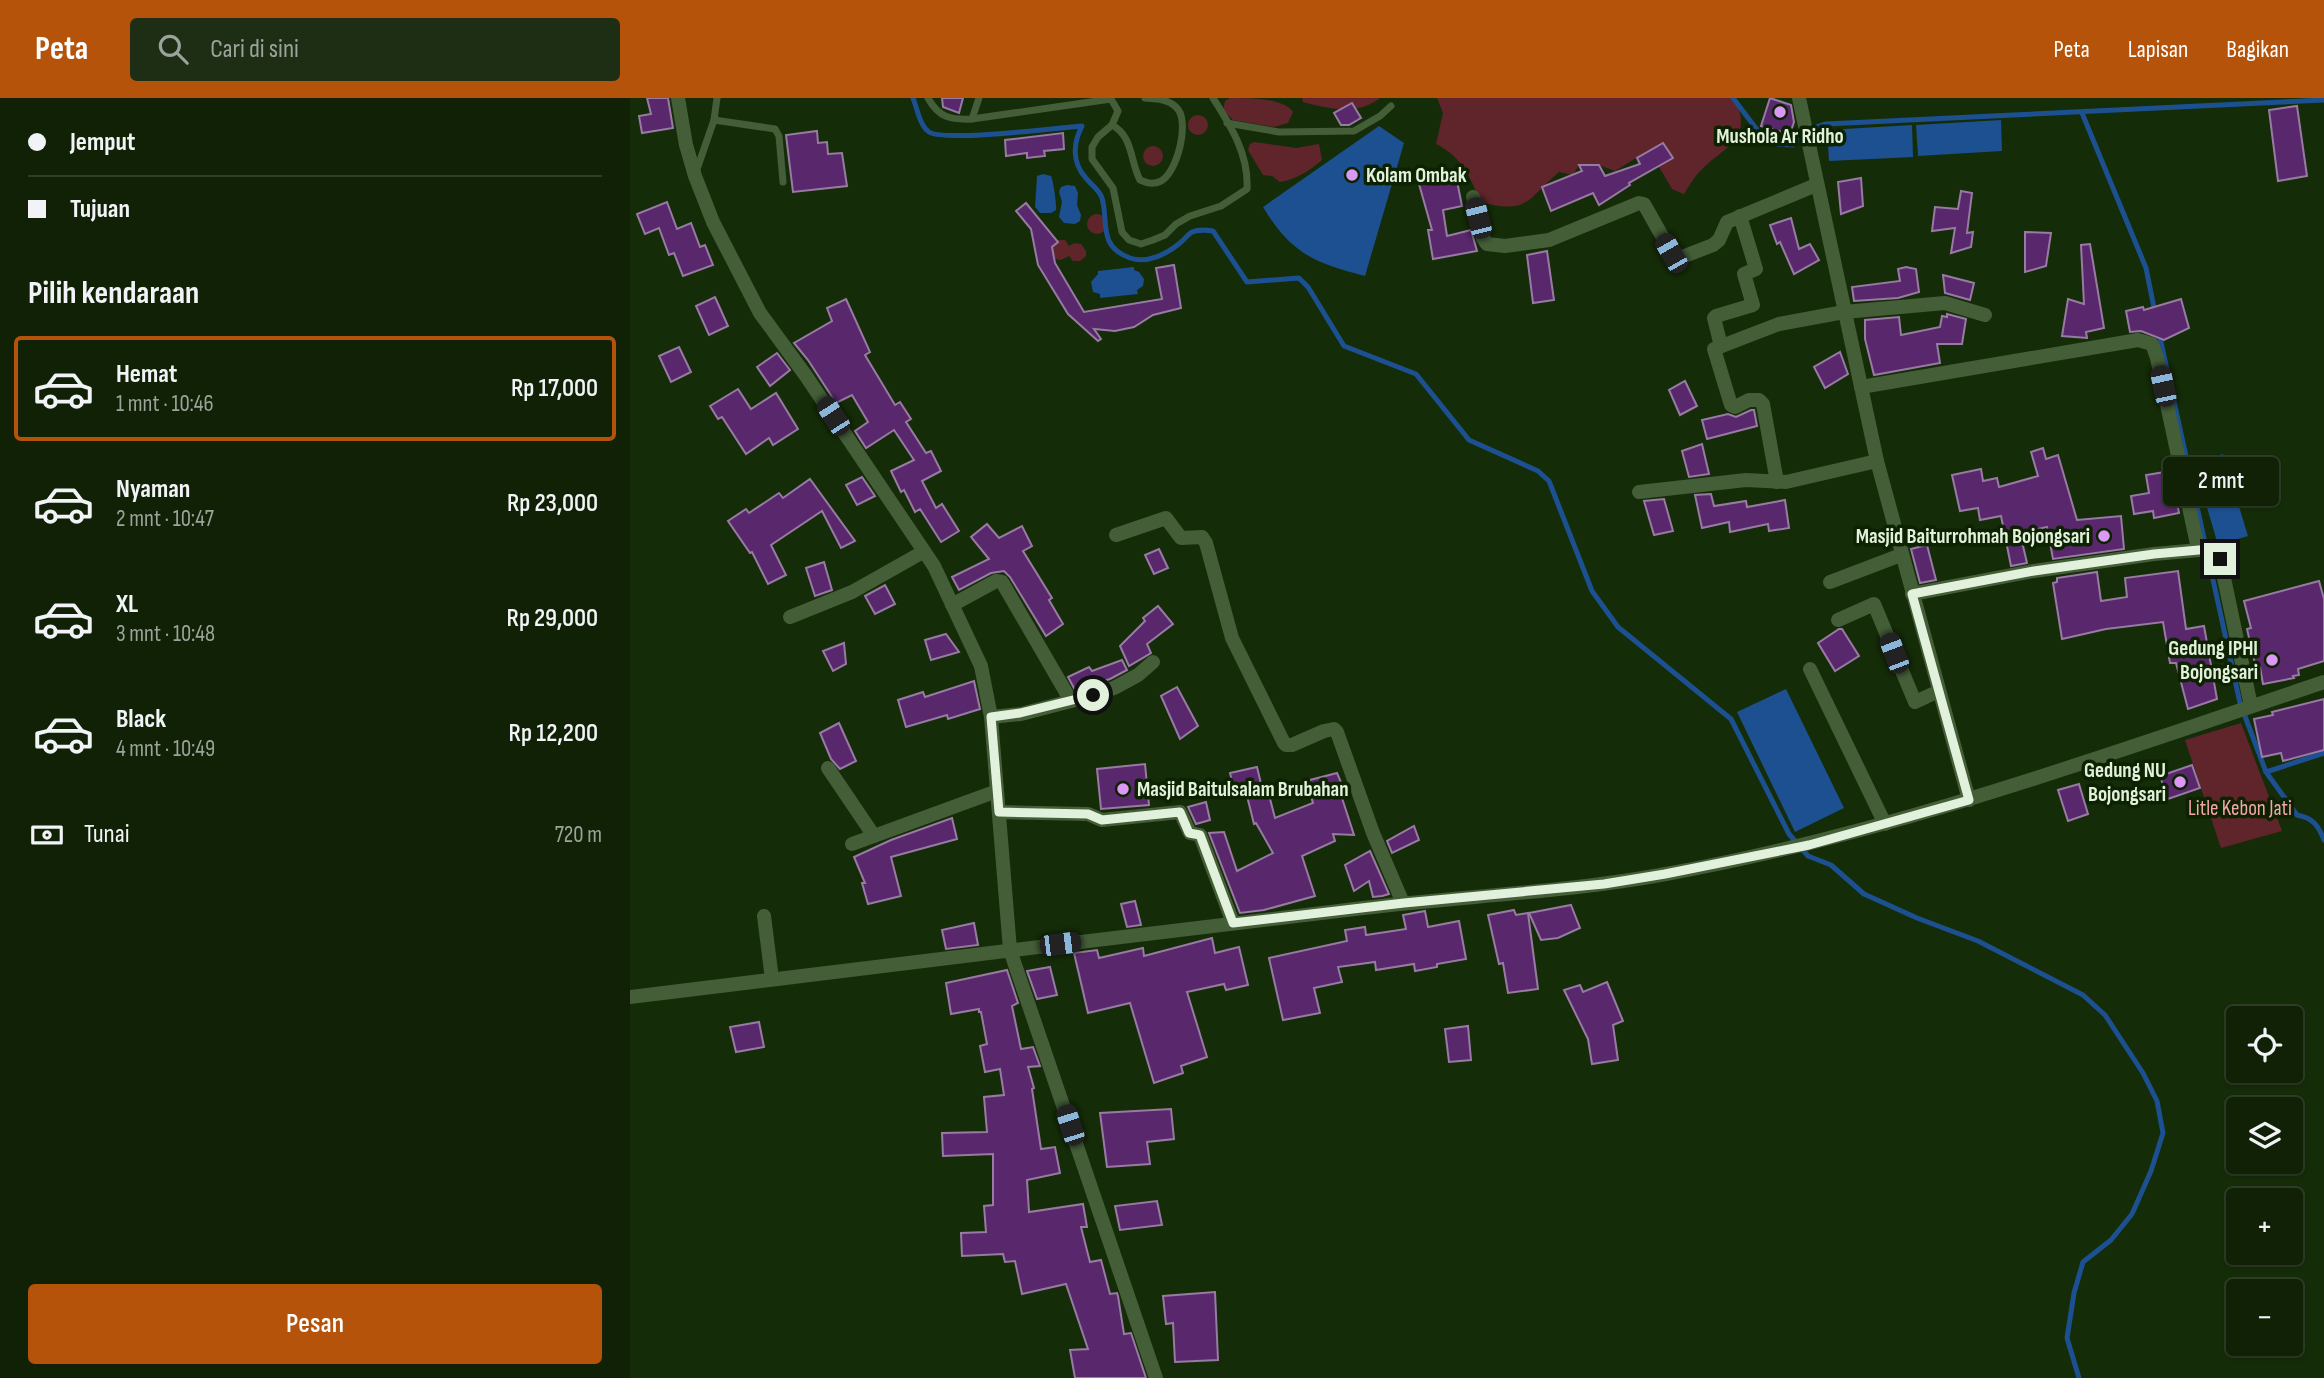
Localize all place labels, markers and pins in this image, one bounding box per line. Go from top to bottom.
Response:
marker: Mushola Ar Ridho [1772,104,1788,120]
place label: Mushola Ar Ridho [1716,124,1844,149]
place label: Kolam Ombak [1366,163,1467,188]
marker: Kolam Ombak [1344,167,1360,183]
place label: Masjid Baiturrohmah Bojongsari [1856,524,2090,549]
marker: Masjid Baiturrohmah Bojongsari [2096,528,2112,544]
place label: Gedung IPHI Bojongsari [2168,636,2258,685]
marker: Gedung IPHI Bojongsari [2264,652,2280,668]
place label: Gedung NU Bojongsari [2084,758,2166,807]
marker: Gedung NU Bojongsari [2172,774,2188,790]
place label: Masjid Baitulsalam Brubahan [1137,777,1349,802]
marker: Masjid Baitulsalam Brubahan [1115,781,1131,797]

